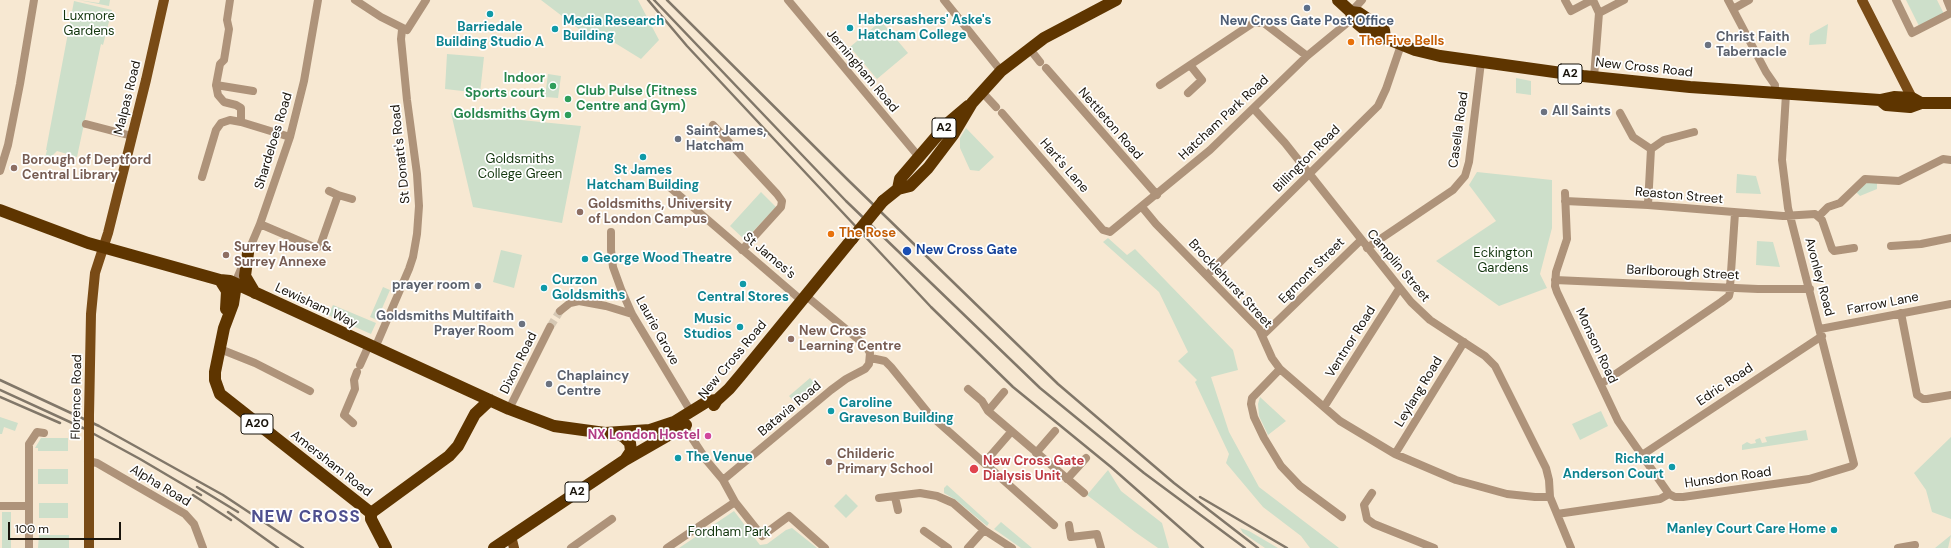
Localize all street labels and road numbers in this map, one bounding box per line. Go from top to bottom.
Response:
street label: Jerningham Road [823,26,901,116]
street label: New Cross Road [1595,55,1693,81]
street label: Malpas Road [111,59,145,137]
road number: A2 [1558,64,1582,84]
street label: Hatcham Park Road [1176,72,1272,164]
street label: Nettleton Road [1075,85,1145,163]
street label: Shardeloes Road [252,91,296,191]
street label: Casella Road [1446,91,1472,169]
street label: St Donatt's Road [388,104,414,204]
road number: A2 [932,118,956,138]
street label: Billington Road [1270,122,1344,196]
street label: Hart's Lane [1036,136,1092,196]
street label: Reaston Street [1634,184,1724,208]
street label: Camplin Street [1363,227,1433,305]
street label: St James's [740,230,798,282]
street label: Egmont Street [1276,235,1348,307]
street label: Brocklehurst Street [1185,236,1275,332]
street label: Avonley Road [1801,236,1837,318]
street label: Barlborough Street [1626,262,1740,284]
street label: Lewisham Way [272,280,360,332]
street label: Farrow Lane [1846,289,1920,319]
street label: Laurie Grove [632,294,682,368]
street label: Ventnor Road [1323,303,1379,381]
street label: Monson Road [1572,306,1620,386]
street label: New Cross Road [696,318,770,402]
street label: Dixon Road [497,329,541,397]
street label: Florence Road [68,354,86,440]
street label: Leylang Road [1392,354,1446,430]
street label: Edric Road [1694,360,1756,410]
street label: Batavia Road [755,378,825,440]
road number: A20 [241,414,273,434]
street label: Amersham Road [287,427,375,501]
street label: Alpha Road [127,462,193,510]
street label: Hunsdon Road [1684,464,1772,492]
road number: A2 [565,482,589,502]

